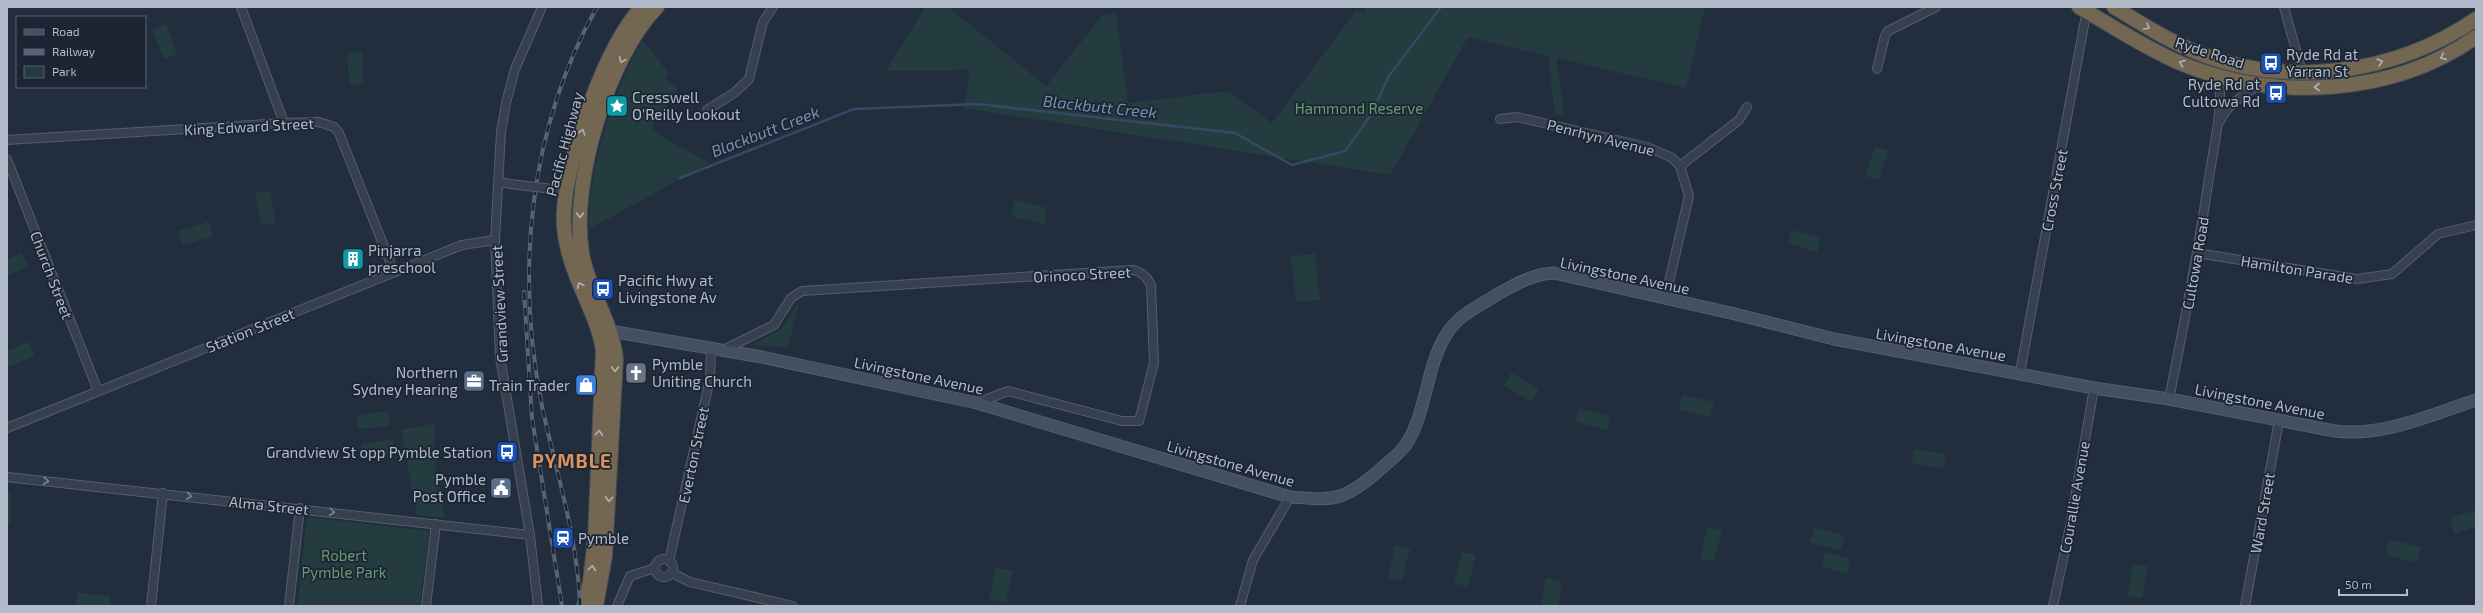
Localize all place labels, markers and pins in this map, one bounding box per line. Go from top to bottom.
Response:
place label: Ryde Rd at Yarran St [2286,45,2359,80]
bus stop icon: Ryde Rd at Yarran St [2258,50,2284,76]
place label: Ryde Rd at Cultowa Rd [2183,75,2260,110]
bus stop icon: Ryde Rd at Cultowa Rd [2263,80,2289,106]
place label: Cresswell O'Reilly Lookout [632,88,741,123]
place icon: Cresswell O'Reilly Lookout [604,93,630,119]
place label: Pinjarra preschool [368,241,436,276]
building icon: Pinjarra preschool [340,246,366,272]
place label: Pacific Hwy at Livingstone Av [618,271,717,306]
bus stop icon: Pacific Hwy at Livingstone Av [590,276,616,302]
place label: Pymble Uniting Church [652,355,752,390]
church icon: Pymble Uniting Church [623,360,649,386]
place label: Northern Sydney Hearing [352,363,459,398]
office icon: Northern Sydney Hearing [461,368,487,394]
shop icon: Train Trader [573,372,599,398]
place label: Train Trader [489,376,570,394]
bus stop icon: Grandview St opp Pymble Station [494,439,520,465]
place label: Grandview St opp Pymble Station [266,443,492,461]
place label: Pymble Post Office [413,470,486,505]
public building icon: Pymble Post Office [488,475,514,501]
station icon: Pymble [550,525,576,551]
place label: Pymble [578,529,629,547]

